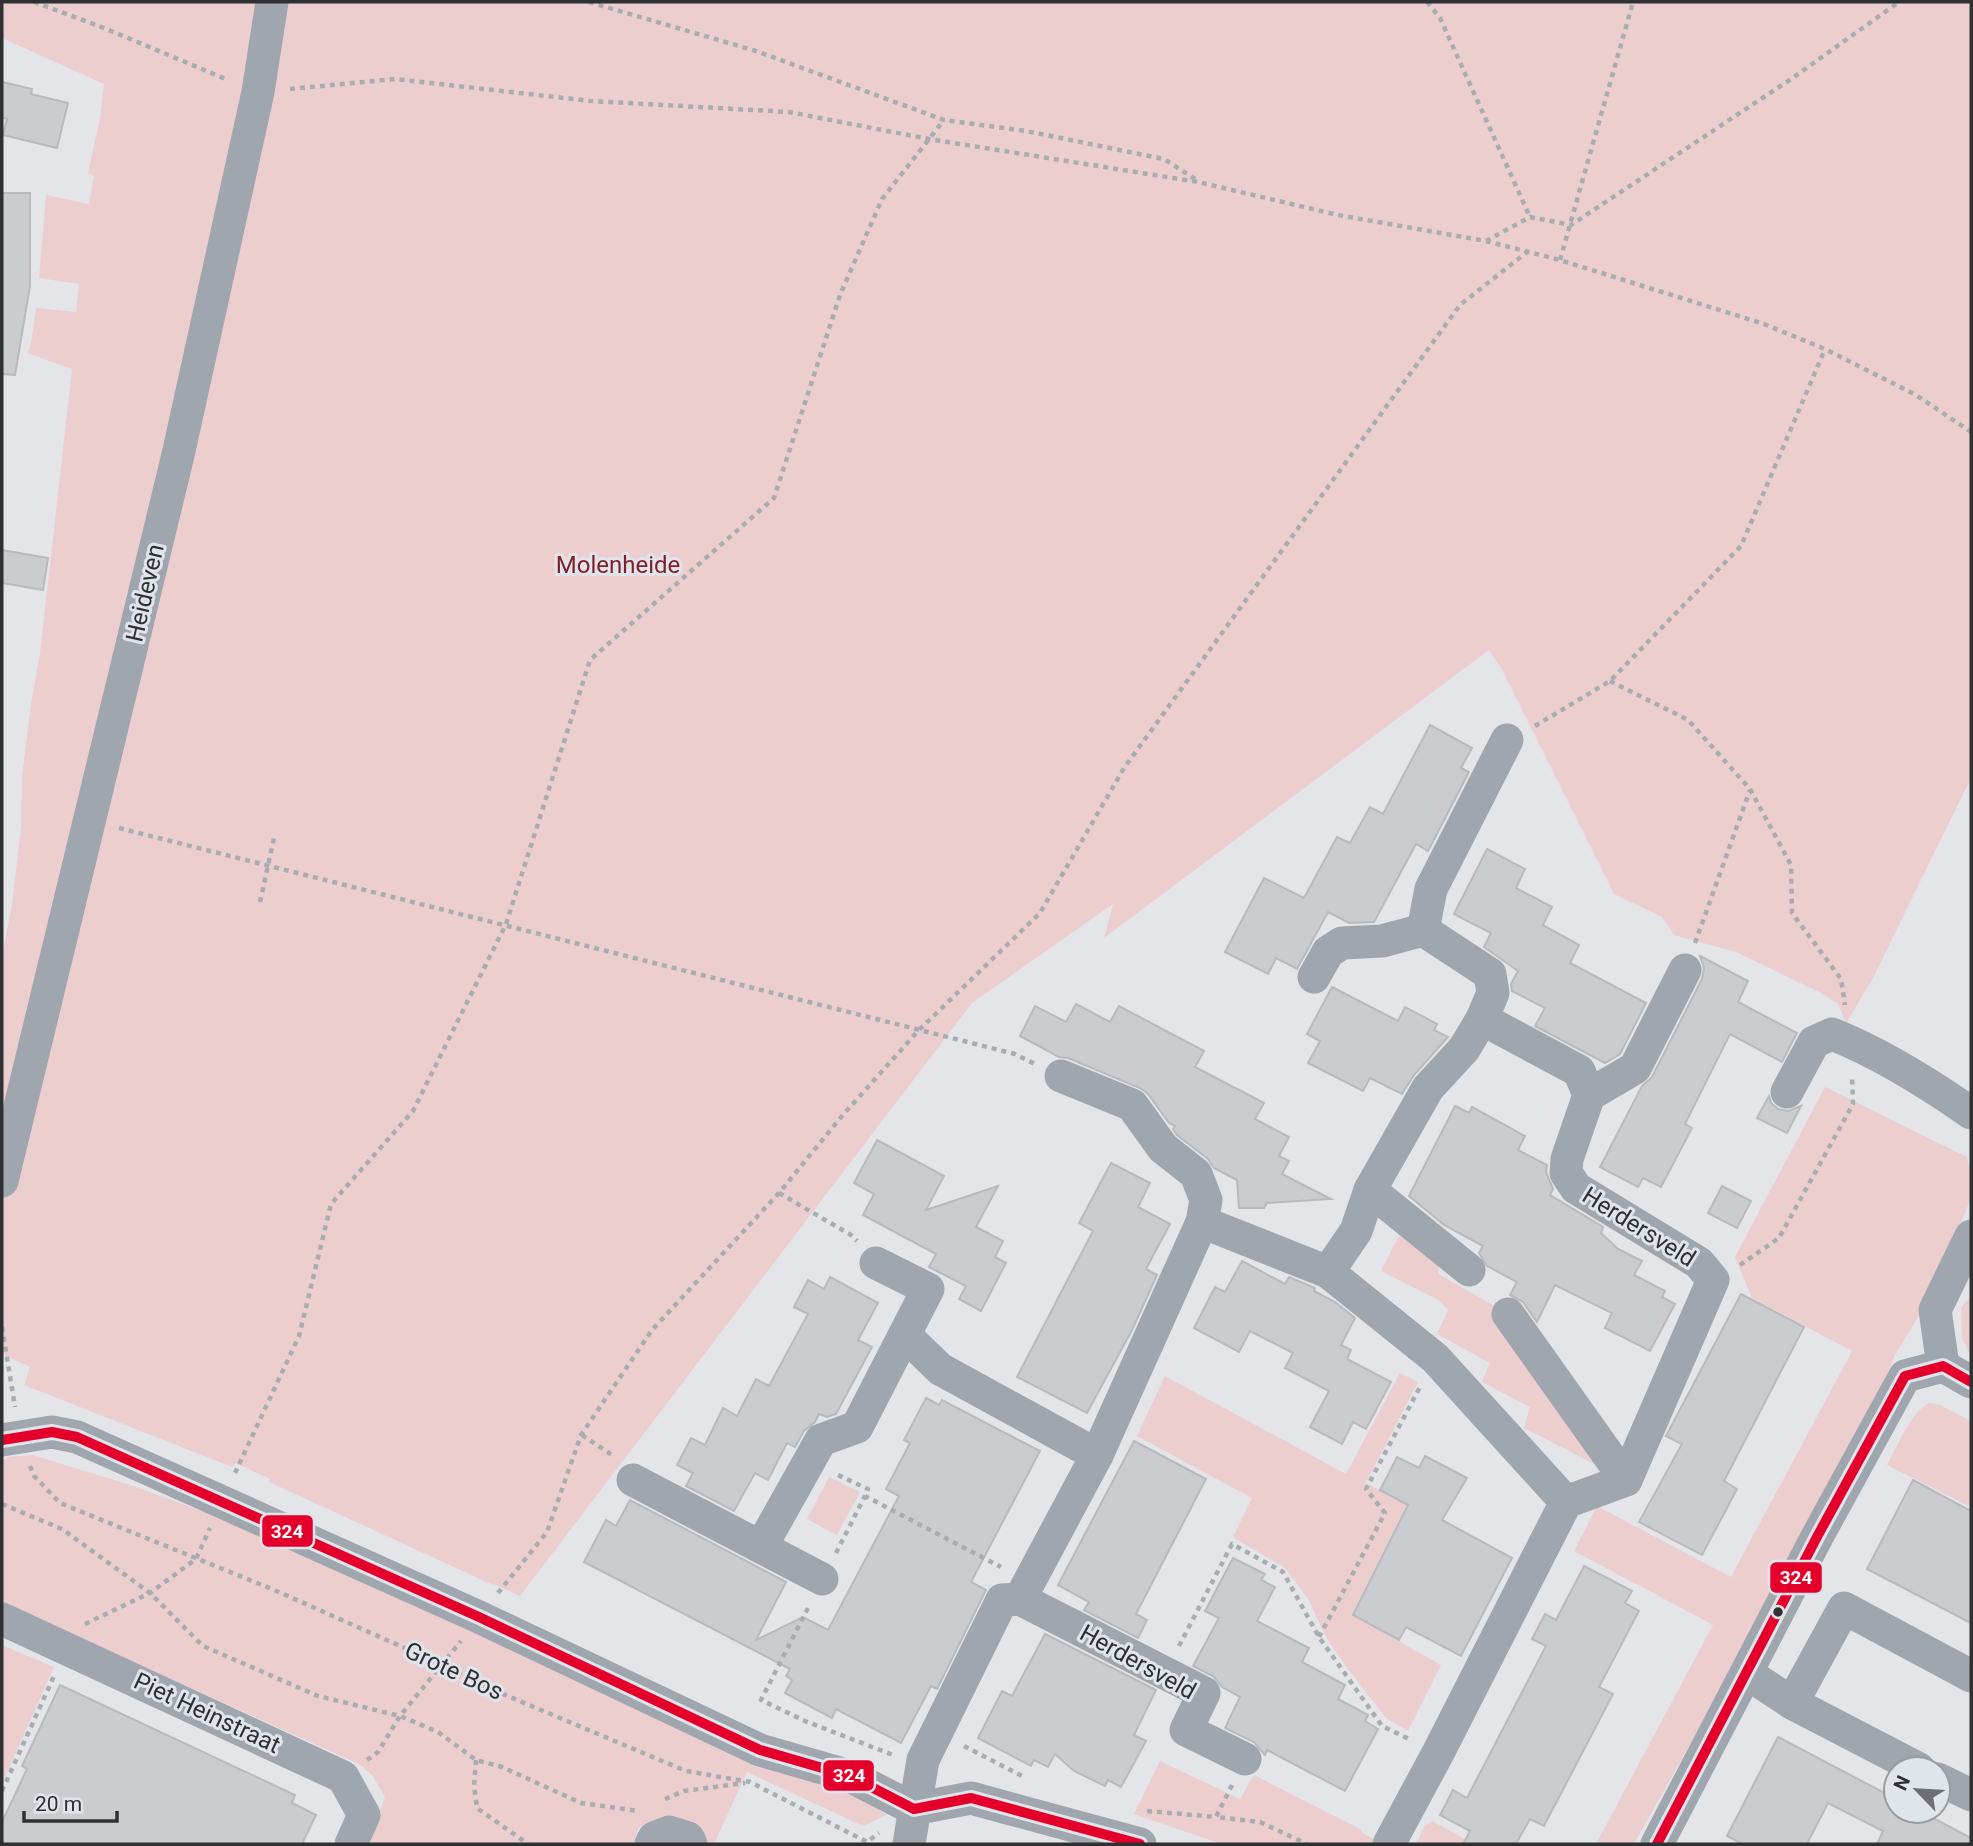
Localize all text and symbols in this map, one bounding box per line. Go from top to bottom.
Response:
street label: Heideven [120,541,170,645]
park label: Molenheide [556,551,680,579]
street label: Herdersveld [1577,1181,1701,1273]
line badge: 324 [261,1514,314,1548]
text: 324 [271,1520,303,1543]
line badge: 324 [1769,1561,1823,1594]
text: 324 [1780,1566,1812,1589]
unlabelled marker [1771,1605,1785,1619]
street label: Herdersveld [1075,1619,1201,1705]
street label: Grote Bos [400,1636,508,1706]
street label: Piet Heinstraat [129,1667,285,1759]
north arrow [1882,1755,1952,1825]
line badge: 324 [822,1759,875,1792]
text: 324 [833,1764,865,1787]
text: N [1889,1772,1915,1794]
scale bar [24,1780,117,1824]
text: 20 m [35,1792,82,1816]

